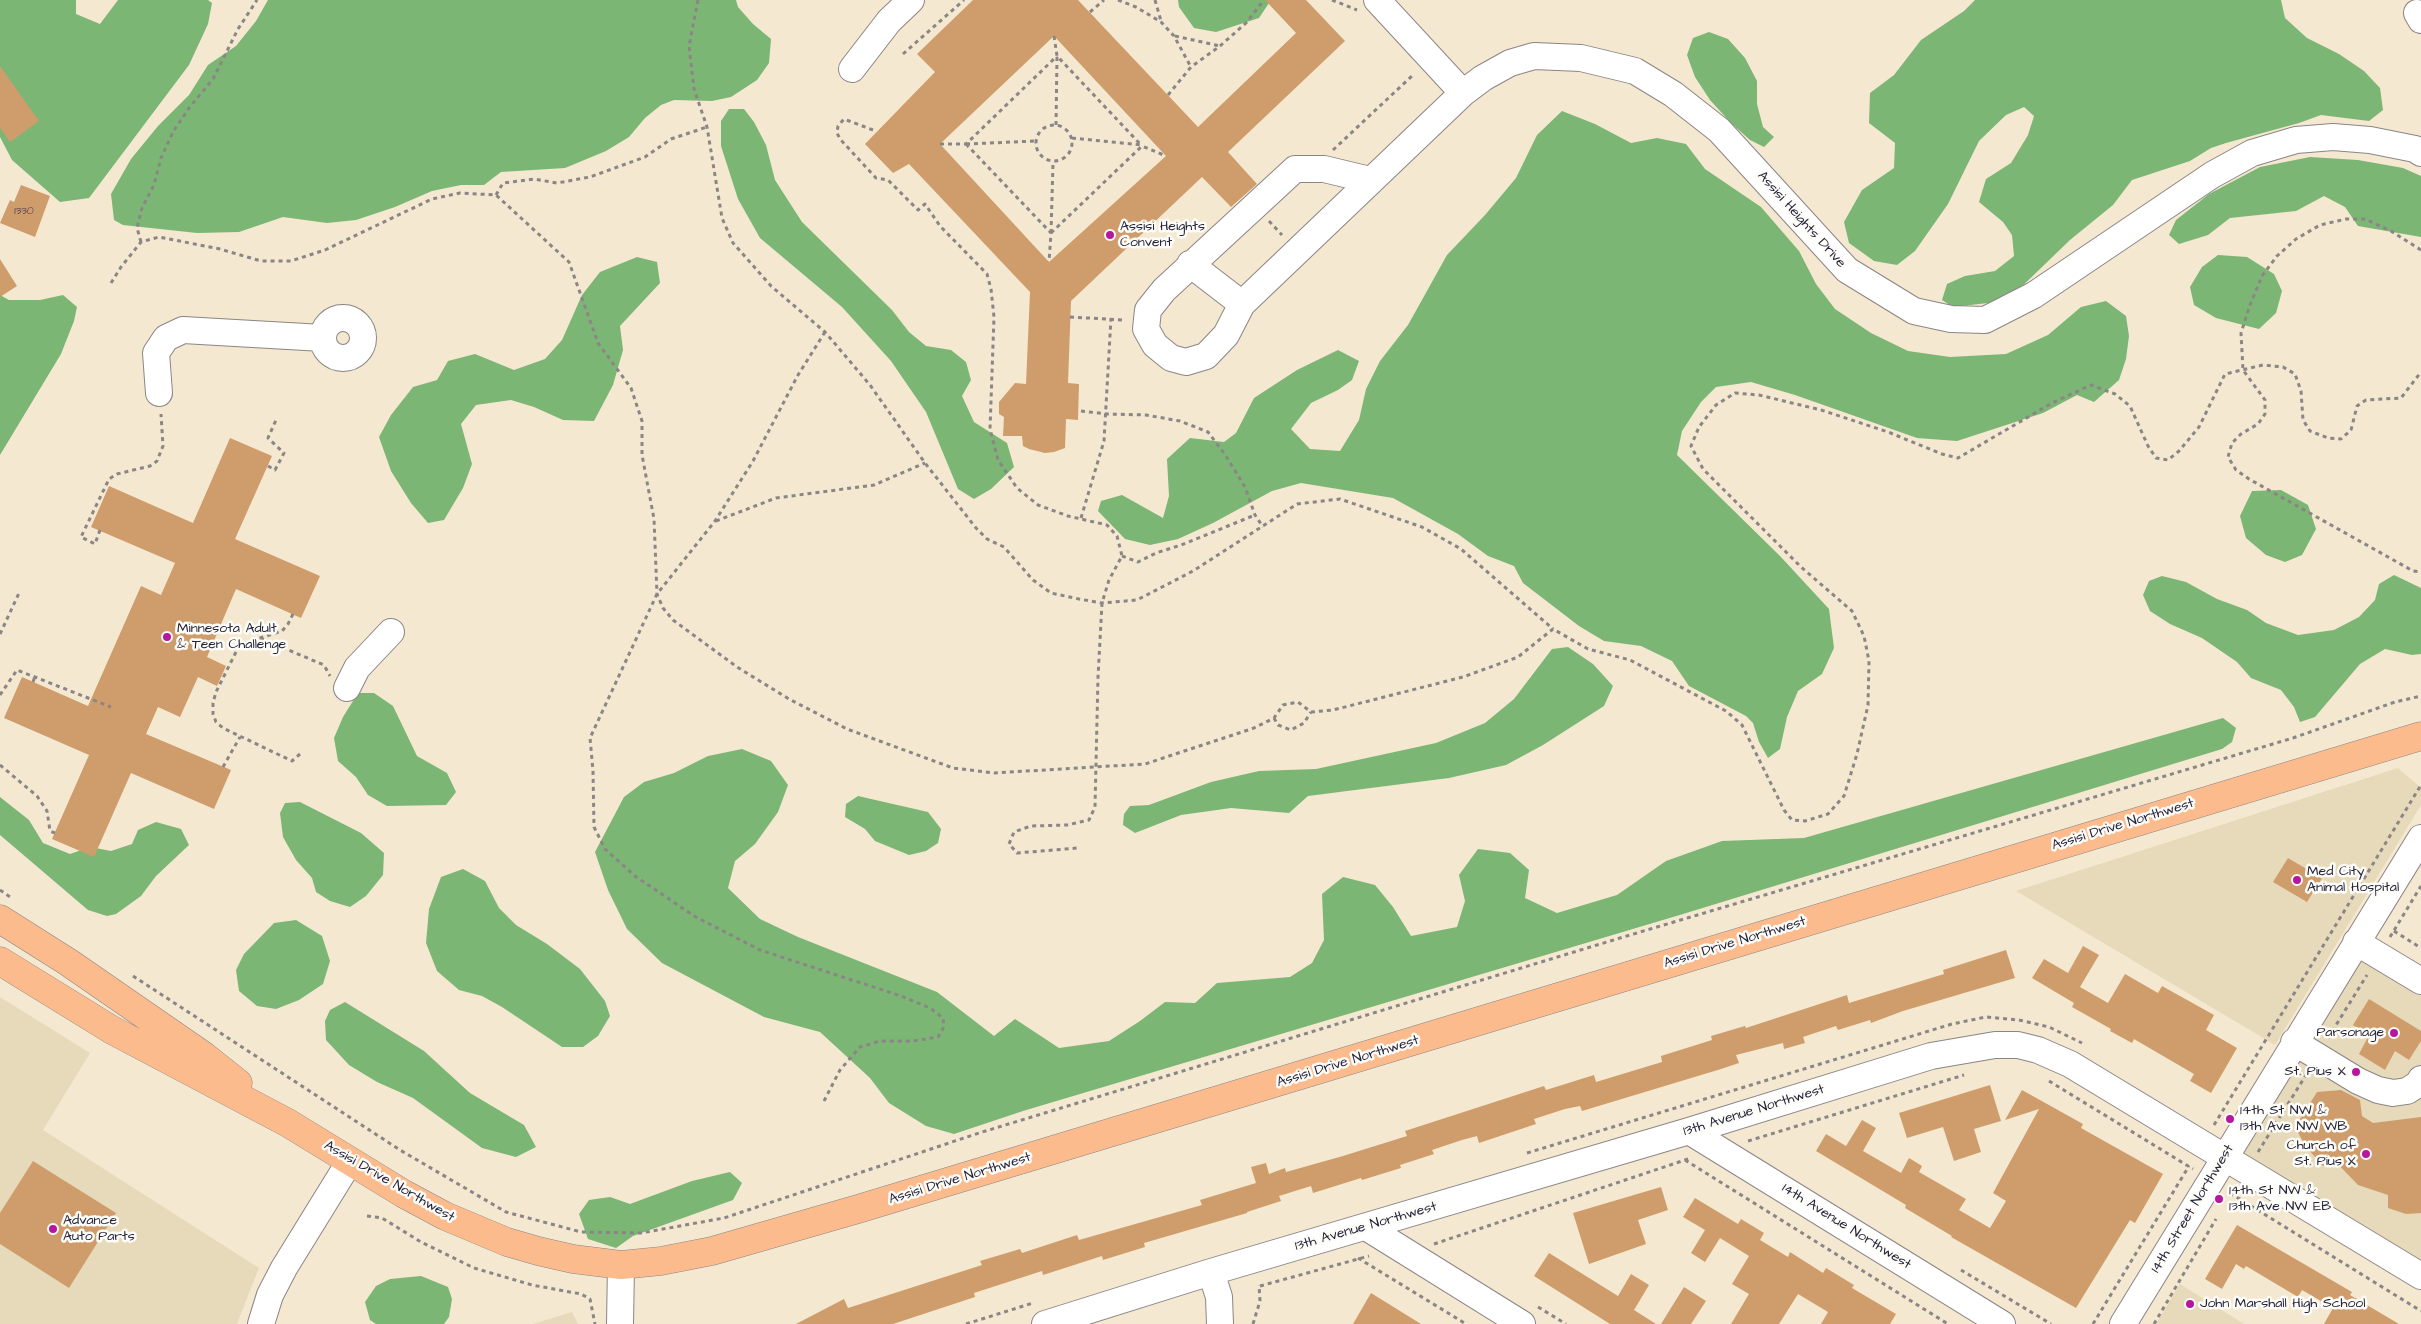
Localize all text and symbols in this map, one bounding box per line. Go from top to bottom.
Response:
street label: Assisi Heights Drive [1753,168,1849,272]
house number: 1330 [14,205,34,219]
place label: Assisi Heights Convent [1120,219,1205,252]
marker: Assisi Heights Convent [1104,229,1116,241]
place label: Minnesota Adult & Teen Challenge [177,621,286,654]
marker: Minnesota Adult & Teen Challenge [161,631,173,643]
street label: Assisi Drive Northwest [2050,795,2196,855]
place label: Med City Animal Hospital [2307,864,2399,896]
marker: Med City Animal Hospital [2291,874,2303,886]
street label: Assisi Drive Northwest [1662,913,1808,973]
place label: Parsonage [2316,1025,2384,1041]
marker: Parsonage [2388,1027,2400,1039]
street label: Assisi Drive Northwest [1275,1032,1421,1092]
place label: St. Pius X [2285,1064,2346,1080]
marker: St. Pius X [2350,1066,2362,1078]
street label: 13th Avenue Northwest [1681,1082,1827,1140]
place label: 14th St NW & 13th Ave NW WB [2240,1103,2347,1136]
marker: 14th St NW & 13th Ave NW WB [2224,1113,2236,1125]
street label: Assisi Drive Northwest [321,1138,457,1226]
place label: Church of St. Pius X [2287,1138,2356,1170]
street label: 14th Street Northwest [2148,1142,2238,1276]
marker: Church of St. Pius X [2360,1148,2372,1160]
street label: Assisi Drive Northwest [887,1149,1033,1209]
street label: 14th Avenue Northwest [1778,1180,1914,1274]
place label: 14th St NW & 13th Ave NW EB [2229,1183,2331,1216]
marker: 14th St NW & 13th Ave NW EB [2213,1193,2225,1205]
street label: 13th Avenue Northwest [1293,1199,1439,1255]
place label: Advance Auto Parts [63,1213,135,1246]
marker: Advance Auto Parts [47,1223,59,1235]
place label: John Marshall High School [2200,1296,2365,1312]
marker: John Marshall High School [2184,1298,2196,1310]

